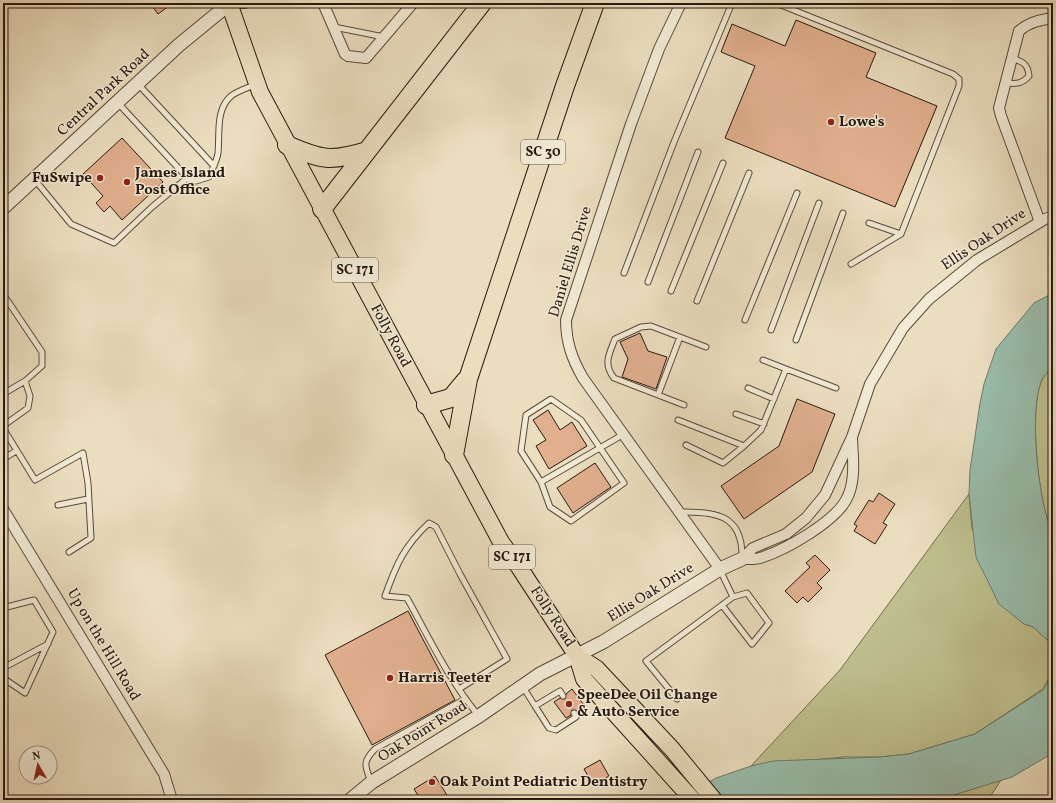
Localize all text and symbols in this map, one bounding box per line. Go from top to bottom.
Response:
street label: Central Park Road [53,44,155,142]
place label: Lowe's [839,112,885,133]
marker: Lowe's [826,117,836,127]
road number: SC 30 [521,140,565,164]
place label: James Island Post Office [134,163,225,201]
place label: FuSwipe [32,168,92,189]
marker: FuSwipe [95,173,105,183]
marker: James Island Post Office [122,177,132,187]
street label: Daniel Ellis Drive [544,204,598,320]
street label: Ellis Oak Drive [937,204,1031,276]
road number: SC 171 [332,258,378,282]
street label: Folly Road [365,301,415,371]
road number: SC 171 [489,545,535,569]
street label: Ellis Oak Drive [604,558,698,628]
street label: Folly Road [524,582,580,652]
street label: Up on the Hill Road [61,585,145,705]
place label: Harris Teeter [398,668,491,689]
marker: Harris Teeter [385,673,395,683]
place label: SpeeDee Oil Change & Auto Service [577,685,718,723]
street label: Oak Point Road [374,696,472,768]
marker: SpeeDee Oil Change & Auto Service [564,699,574,709]
north arrow [18,745,58,785]
text: N [32,749,42,765]
place label: Oak Point Pediatric Dentistry [440,772,648,793]
marker: Oak Point Pediatric Dentistry [427,777,437,787]

